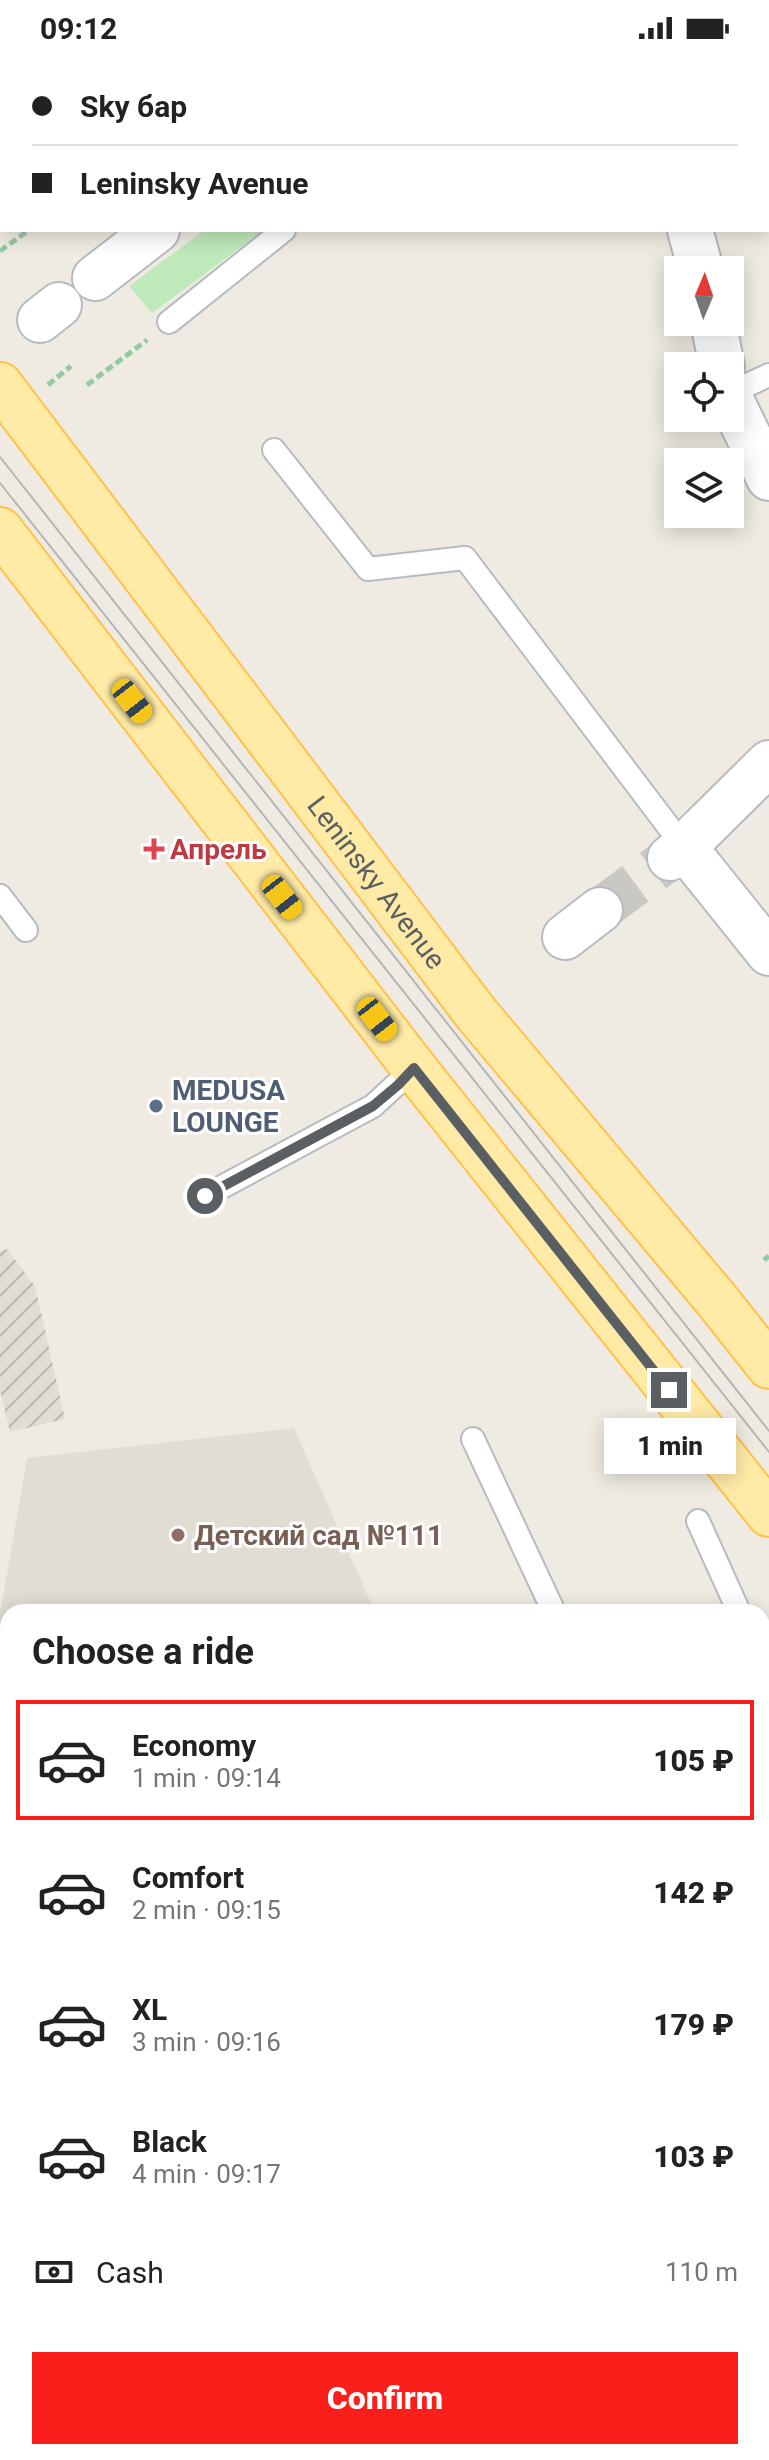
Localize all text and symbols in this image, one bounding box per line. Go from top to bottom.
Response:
text: 09:12 [40,11,117,46]
text: Sky бар [80,89,187,124]
text: Leninsky Avenue [80,166,308,201]
north arrow [664,256,744,336]
map controls [664,256,744,528]
button: locate [664,352,744,432]
button: layers [664,448,744,528]
car [108,675,156,727]
street label: Leninsky Avenue [301,789,453,975]
place label: Апрель [170,833,267,866]
marker: Апрель [145,840,163,858]
car [258,871,306,923]
car [353,993,401,1045]
place label: MEDUSA LOUNGE [172,1074,285,1139]
marker: MEDUSA LOUNGE [147,1097,165,1115]
route start [187,1178,223,1214]
route end [651,1372,687,1408]
callout: 1 min [603,1418,735,1474]
text: 1 min [637,1431,703,1461]
place label: Детский сад №111 [194,1519,443,1552]
marker: Детский сад №111 [169,1526,187,1544]
text: Choose a ride [32,1631,254,1673]
icon: car [36,1724,108,1796]
text: Economy [132,1728,256,1763]
text: 105 ₽ [653,1743,734,1778]
text: 1 min · 09:14 [132,1763,281,1793]
icon: car [36,1856,108,1928]
text: Comfort [132,1860,244,1895]
text: 142 ₽ [653,1875,734,1910]
text: 2 min · 09:15 [132,1895,281,1925]
icon: car [36,1988,108,2060]
text: XL [132,1992,167,2027]
text: 179 ₽ [653,2007,734,2042]
text: 3 min · 09:16 [132,2027,281,2057]
icon: car [36,2120,108,2192]
text: Black [132,2124,207,2159]
text: 103 ₽ [653,2139,734,2174]
text: 4 min · 09:17 [132,2159,281,2189]
icon: cash [32,2250,76,2294]
text: Cash [96,2255,164,2290]
text: 110 m [665,2257,738,2287]
button: Confirm [32,2352,738,2444]

